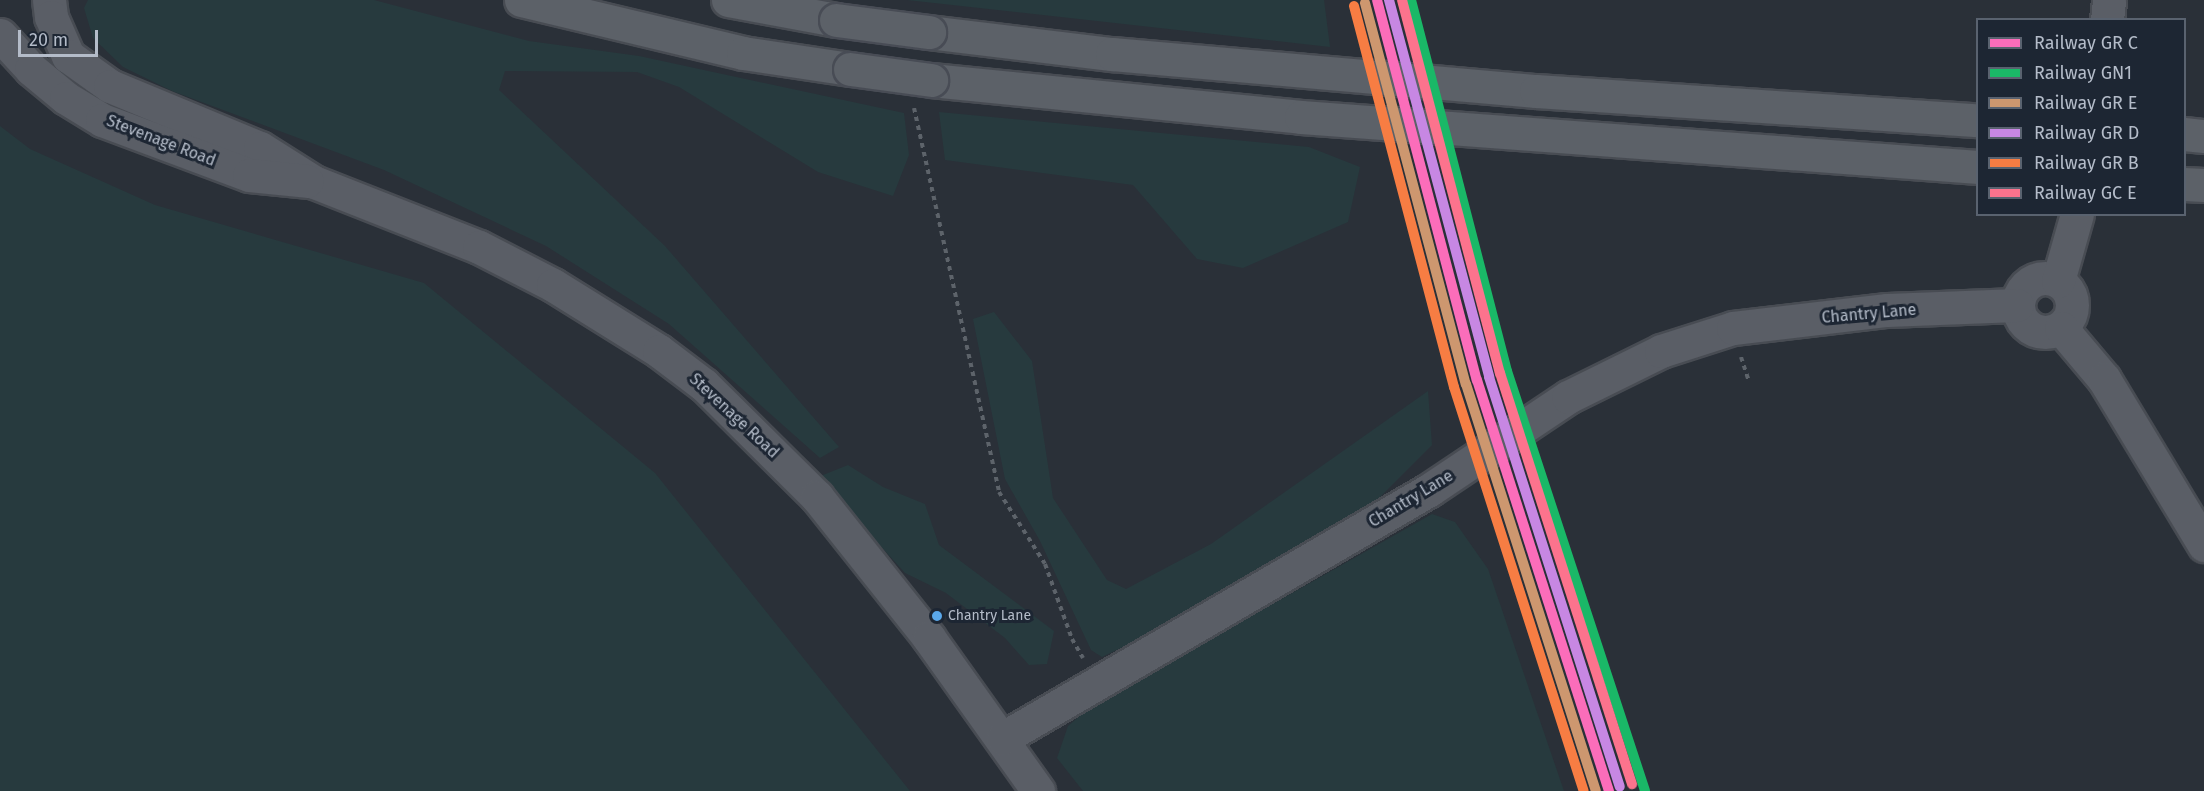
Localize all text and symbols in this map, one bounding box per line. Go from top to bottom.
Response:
scale bar [21,18,100,56]
legend [1976,18,2186,216]
text: 20 m [29,29,68,51]
text: Railway GR C [2034,32,2138,54]
text: Railway GN1 [2034,62,2132,84]
text: Railway GR E [2034,92,2137,114]
street label: Stevenage Road [104,111,218,171]
text: Railway GR D [2034,122,2139,144]
text: Railway GR B [2034,152,2139,174]
text: Railway GC E [2034,182,2137,204]
street label: Chantry Lane [1821,300,1917,328]
street label: Stevenage Road [685,370,783,462]
street label: Chantry Lane [1365,466,1457,532]
place label: Chantry Lane [948,608,1031,624]
marker: Chantry Lane [931,610,943,622]

